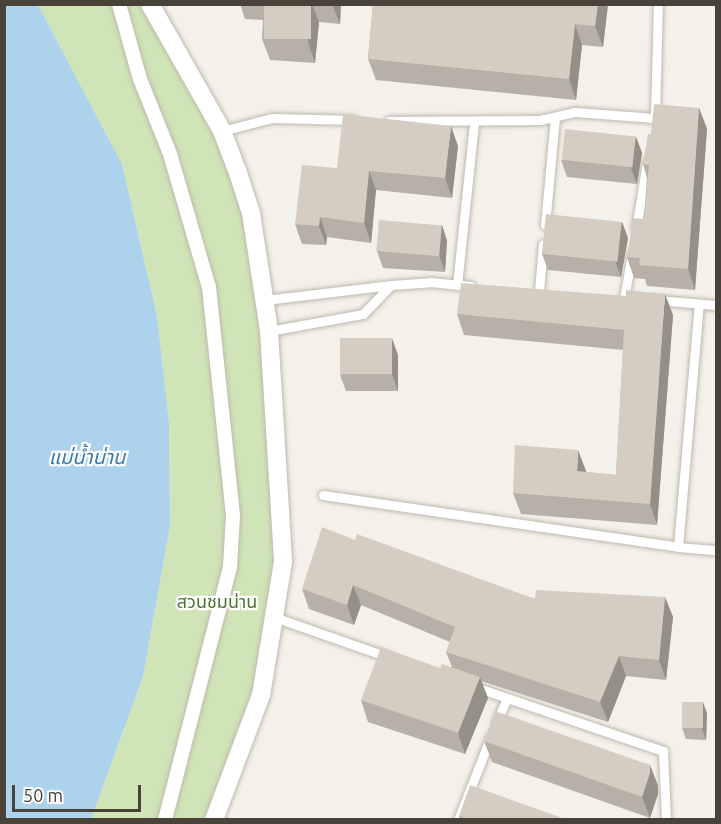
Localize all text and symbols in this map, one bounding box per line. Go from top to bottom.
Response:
water label: แม่น้ำน่าน [49,444,125,468]
park label: สวนชมน่าน [177,590,257,612]
scale bar [15,773,144,811]
text: 50 m [23,785,63,805]

